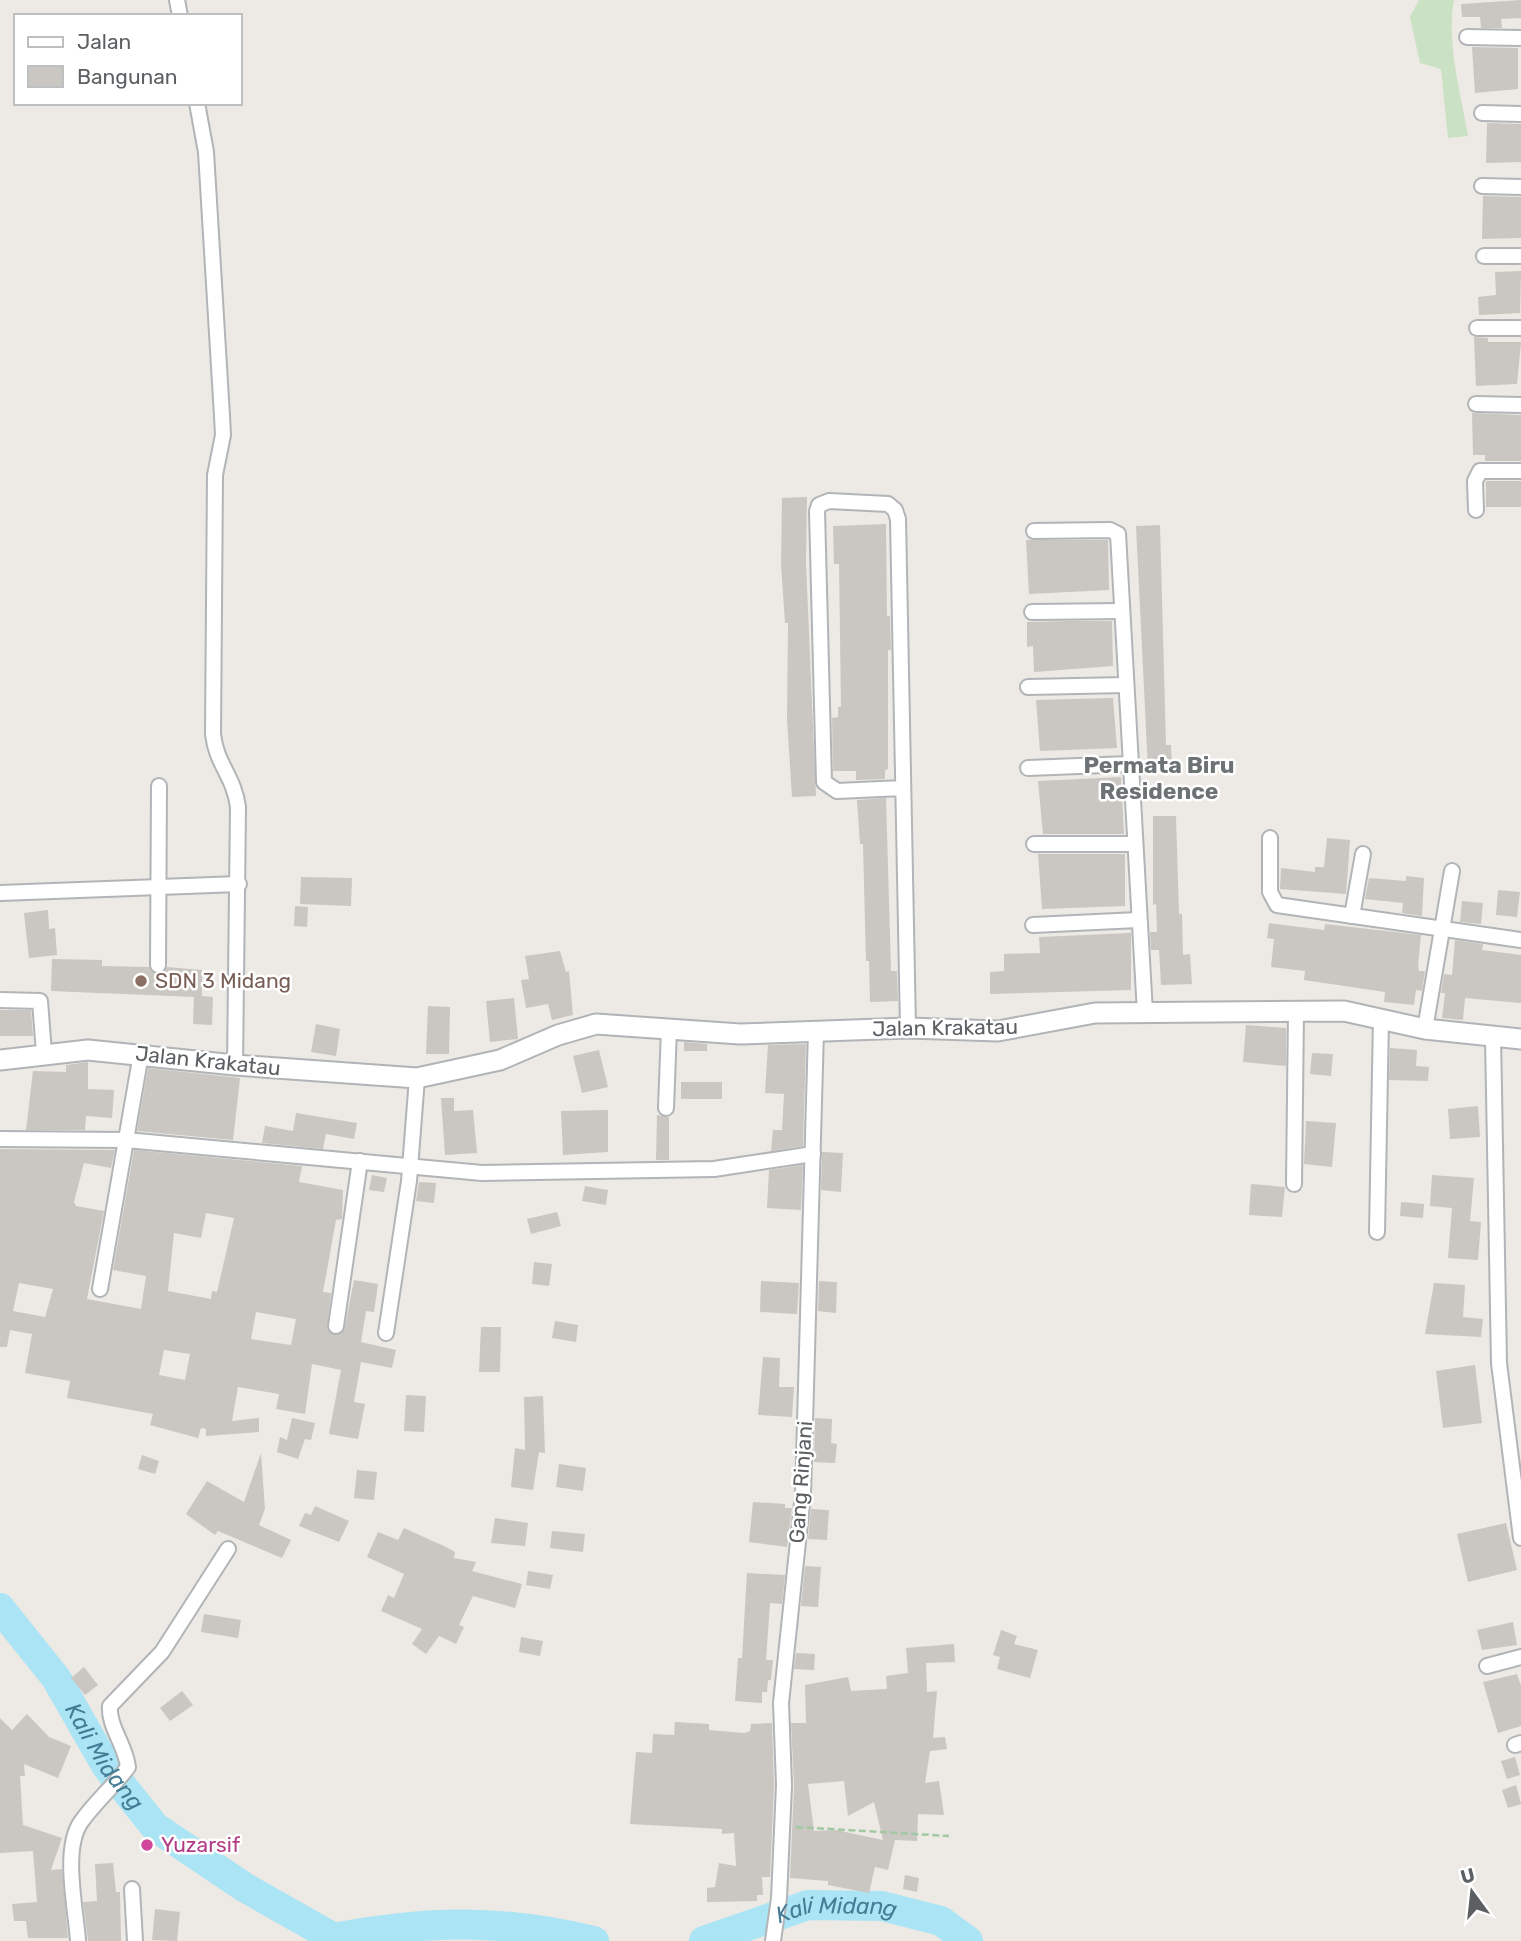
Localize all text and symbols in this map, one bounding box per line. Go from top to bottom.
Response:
legend [14,14,242,105]
text: Jalan [77,29,131,54]
text: Bangunan [77,64,178,89]
district label: Permata Biru Residence [1083,751,1235,805]
place label: SDN 3 Midang [155,968,291,993]
marker: SDN 3 Midang [133,973,149,989]
street label: Jalan Krakatau [872,1014,1018,1041]
street label: Jalan Krakatau [134,1040,282,1081]
street label: Gang Rinjani [784,1420,817,1544]
water label: Kali Midang [59,1698,150,1816]
place label: Yuzarsif [161,1832,240,1857]
marker: Yuzarsif [139,1837,155,1853]
north arrow [1437,1857,1507,1927]
text: U [1458,1863,1477,1889]
water label: Kali Midang [772,1891,900,1929]

